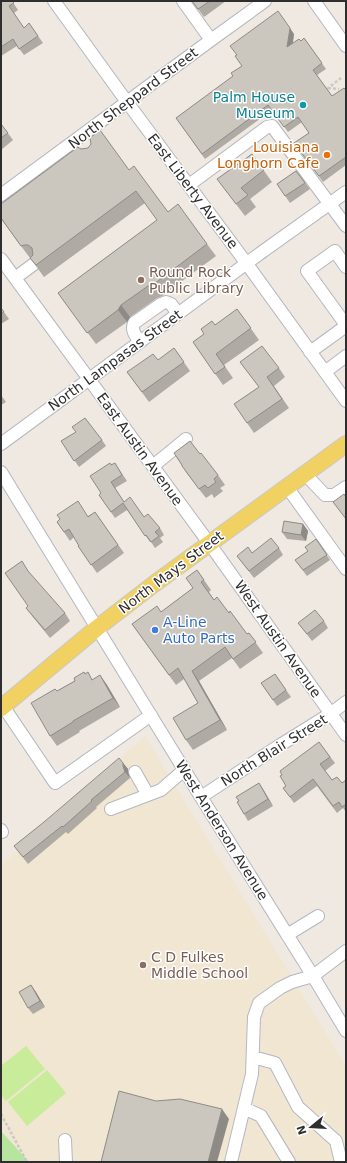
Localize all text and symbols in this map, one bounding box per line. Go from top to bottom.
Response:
street label: North Sheppard Street [65,44,201,152]
place label: Palm House Museum [213,89,295,121]
marker: Palm House Museum [298,100,308,110]
street label: East Liberty Avenue [145,130,241,252]
place label: Louisiana Longhorn Cafe [217,139,319,171]
marker: Louisiana Longhorn Cafe [322,150,332,160]
place label: Round Rock Public Library [149,264,244,296]
marker: Round Rock Public Library [136,275,146,285]
street label: North Lampasas Street [45,306,185,414]
street label: East Austin Avenue [94,390,186,508]
street label: North Mays Street [116,527,227,617]
street label: West Austin Avenue [231,577,325,701]
place label: A-Line Auto Parts [163,614,235,646]
marker: A-Line Auto Parts [150,625,160,635]
street label: North Blair Street [218,711,331,789]
street label: West Anderson Avenue [172,757,272,903]
place label: C D Fulkes Middle School [151,949,248,981]
marker: C D Fulkes Middle School [138,960,148,970]
north arrow [291,1107,331,1147]
text: N [294,1124,310,1136]

